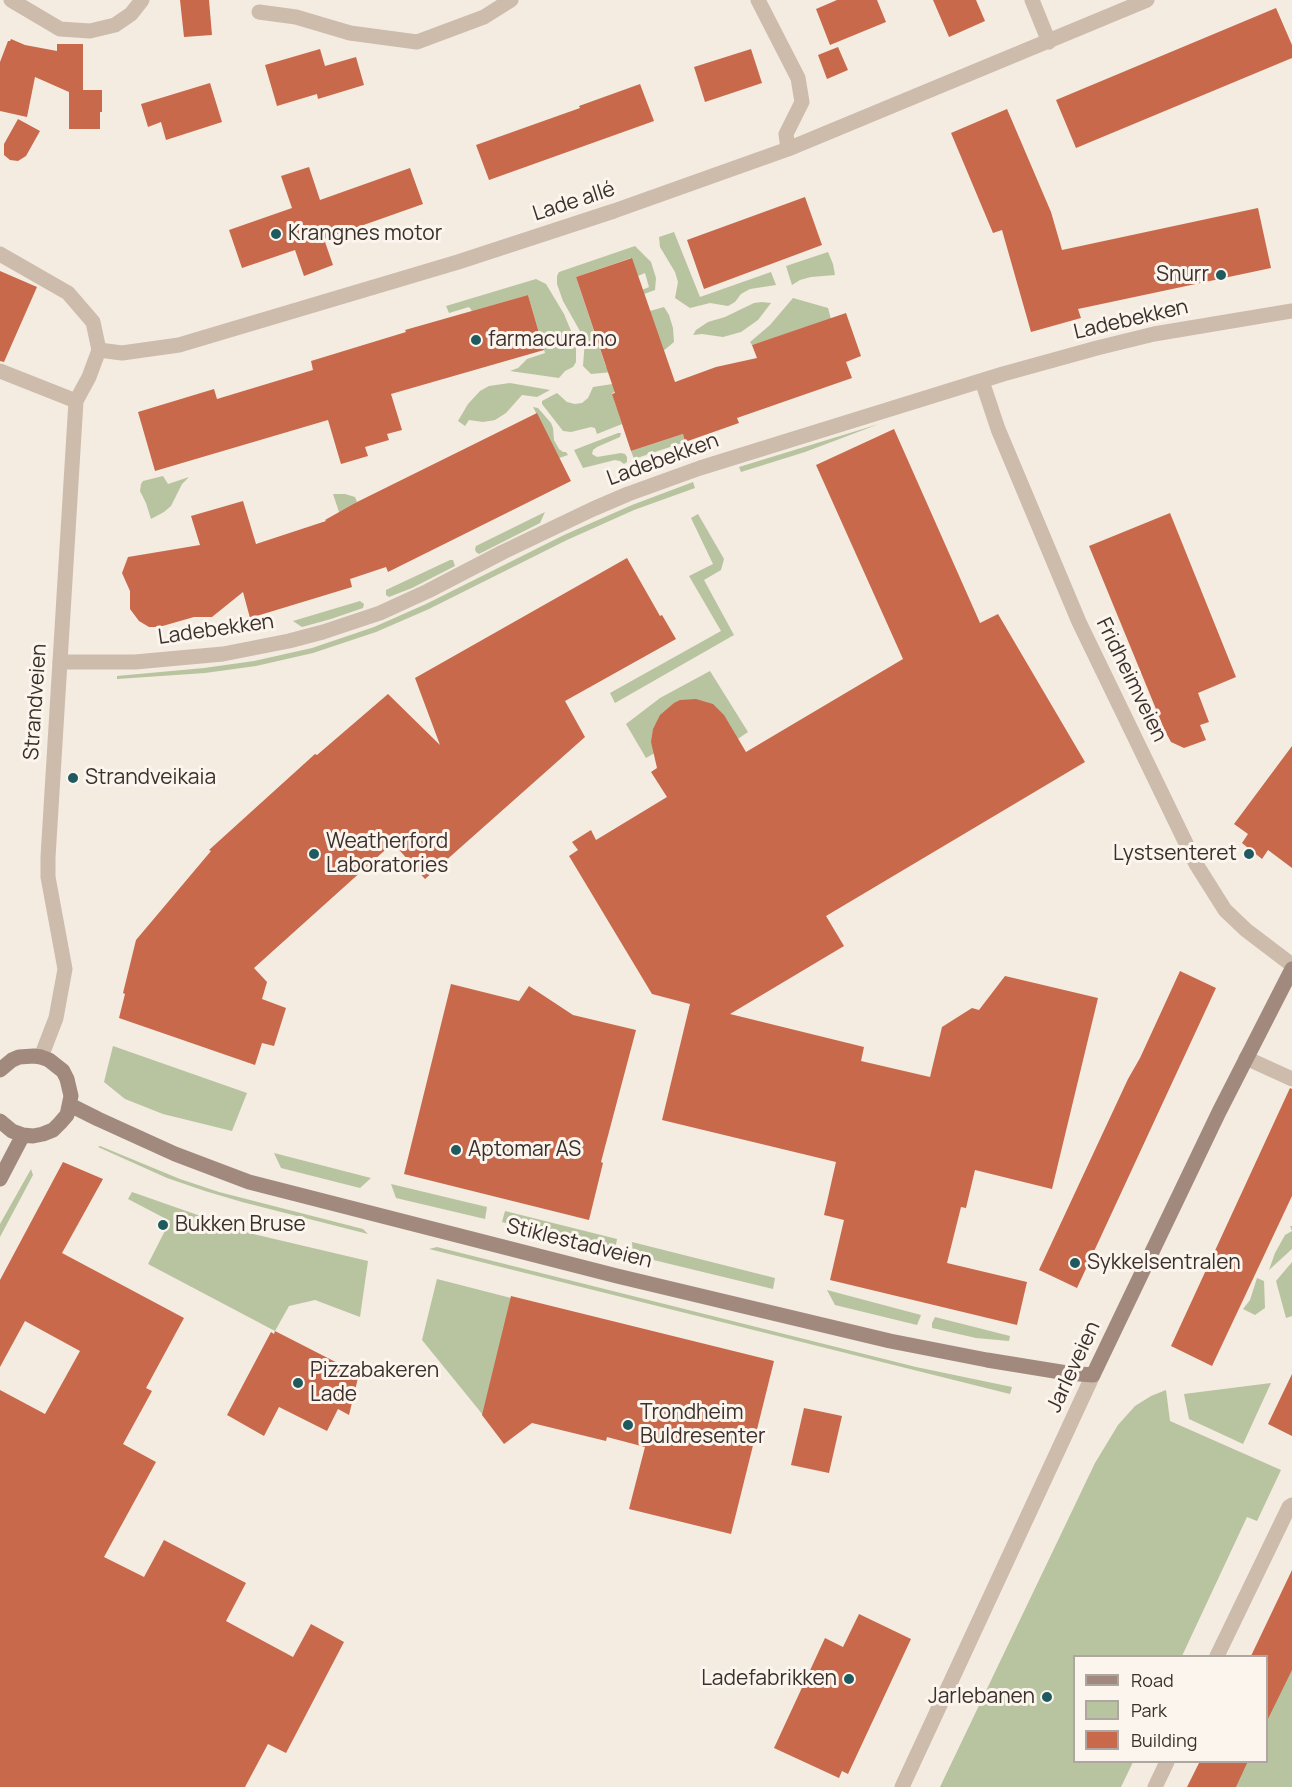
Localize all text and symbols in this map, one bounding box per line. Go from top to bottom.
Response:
street label: Lade allé [530,177,618,227]
place label: Krangnes motor [288,221,442,247]
marker: Krangnes motor [269,227,283,241]
place label: Snurr [1156,262,1209,288]
marker: Snurr [1214,268,1228,282]
street label: Ladebekken [1071,295,1191,345]
place label: farmacura.no [488,327,617,353]
marker: farmacura.no [469,333,483,347]
street label: Ladebekken [604,428,722,492]
street label: Ladebekken [156,609,276,651]
street label: Fridheimveien [1090,614,1172,746]
street label: Strandveien [19,643,53,761]
place label: Strandveikaia [85,765,216,791]
marker: Strandveikaia [66,771,80,785]
place label: Weatherford Laboratories [326,829,448,879]
place label: Lystsenteret [1113,841,1237,867]
marker: Weatherford Laboratories [307,847,321,861]
marker: Lystsenteret [1242,847,1256,861]
place label: Aptomar AS [468,1137,581,1163]
marker: Aptomar AS [449,1143,463,1157]
place label: Bukken Bruse [175,1212,306,1238]
street label: Stiklestadveien [504,1214,654,1274]
marker: Bukken Bruse [156,1218,170,1232]
place label: Sykkelsentralen [1087,1250,1241,1276]
marker: Sykkelsentralen [1068,1256,1082,1270]
street label: Jarleveien [1042,1317,1106,1417]
place label: Pizzabakeren Lade [310,1358,439,1408]
marker: Pizzabakeren Lade [291,1376,305,1390]
place label: Trondheim Buldresenter [640,1400,766,1450]
marker: Trondheim Buldresenter [621,1418,635,1432]
legend [1073,1655,1268,1763]
place label: Ladefabrikken [701,1666,837,1692]
text: Road [1131,1668,1174,1692]
marker: Ladefabrikken [842,1672,856,1686]
place label: Jarlebanen [928,1684,1035,1710]
marker: Jarlebanen [1040,1690,1054,1704]
text: Park [1131,1698,1167,1722]
text: Building [1131,1728,1197,1752]

